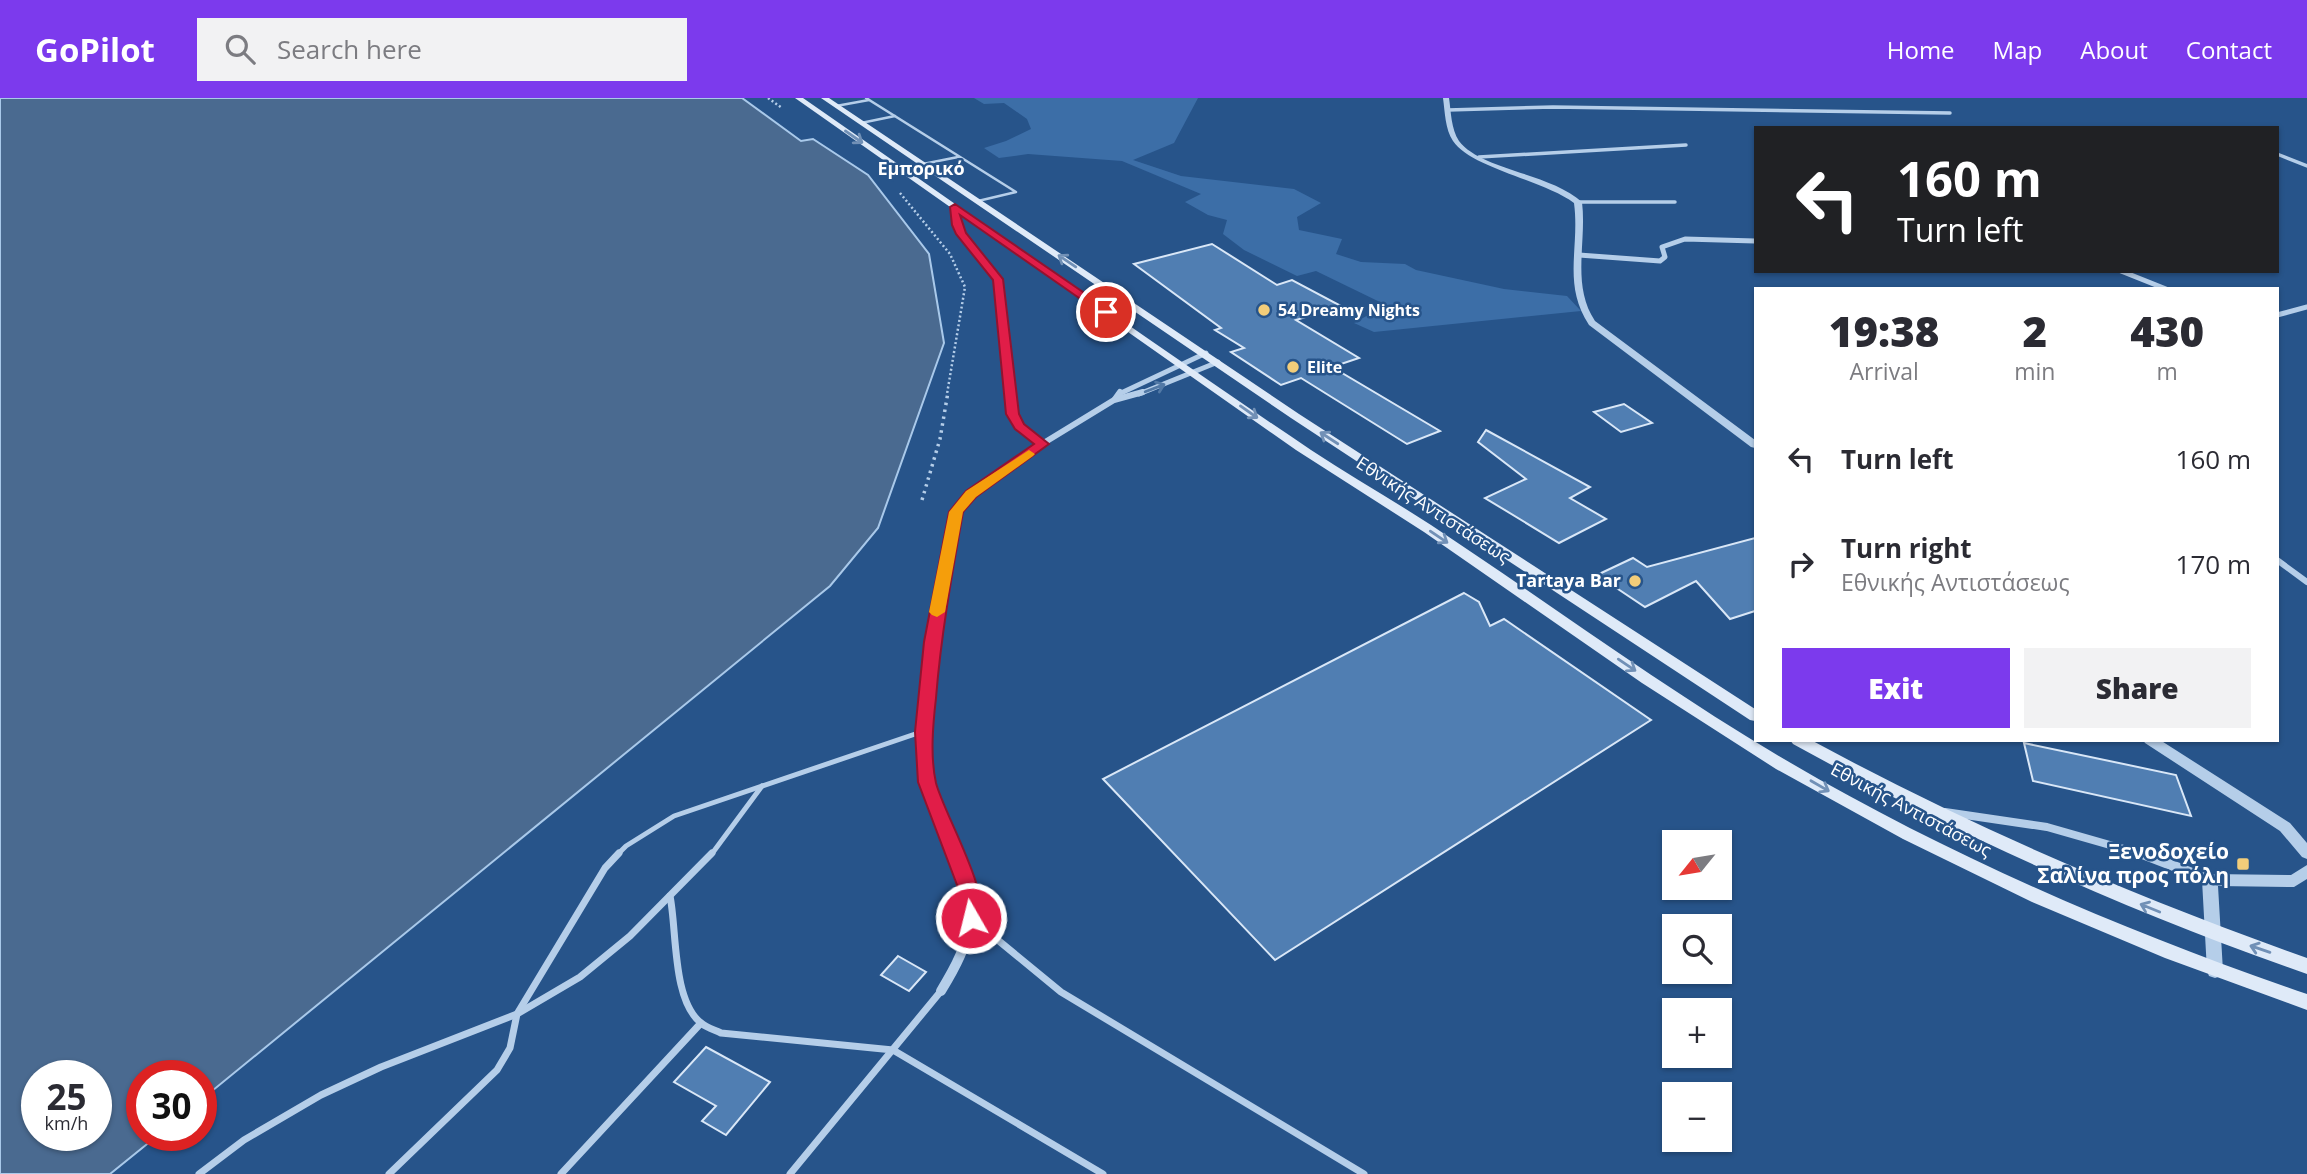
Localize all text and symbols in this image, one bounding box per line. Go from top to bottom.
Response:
search box [197,18,687,81]
text: GoPilot [35,27,155,72]
icon: search [221,30,259,68]
text: Search here [277,31,422,67]
text: Home [1887,33,1955,66]
text: Map [1993,33,2042,66]
text: About [2080,33,2148,66]
text: Contact [2186,33,2272,66]
one-way arrow [844,130,863,144]
text: 160 m [1897,145,2042,211]
icon: left [1782,154,1873,245]
district label: Εμπορικό [877,156,965,180]
text: Turn left [1897,208,2023,251]
one-way arrow [1058,254,1078,268]
pin [1076,282,1136,342]
icon: arrive [1087,293,1125,331]
place label: 54 Dreamy Nights [1278,299,1420,321]
marker: 54 Dreamy Nights [1256,302,1272,318]
text: 19:38 [1829,302,1939,359]
text: 2 [2023,302,2047,359]
text: 430 [2130,302,2204,359]
text: Arrival [1850,355,1919,387]
text: min [2014,355,2055,387]
text: m [2157,355,2178,387]
place label: Elite [1307,356,1342,378]
marker: Elite [1285,359,1301,375]
one-way arrow [1143,381,1165,393]
one-way arrow [1239,405,1258,419]
one-way arrow [1319,430,1339,444]
icon: left [1782,440,1820,478]
text: Turn left [1841,441,1953,477]
text: 160 m [2176,441,2251,477]
street label: Εθνικής Αντιστάσεως [1352,450,1515,568]
one-way arrow [1429,530,1449,544]
text: Turn right [1841,530,1972,566]
icon: right [1782,545,1820,583]
text: 170 m [2176,546,2251,582]
text: Εθνικής Αντιστάσεως [1841,566,2070,598]
place label: Tartaya Bar [1516,568,1621,592]
marker: Tartaya Bar [1627,573,1643,589]
button: Exit [1782,648,2010,728]
button: Share [2024,648,2251,728]
one-way arrow [1617,658,1637,672]
street label: Εθνικής Αντιστάσεως [1827,757,1996,862]
one-way arrow [1809,780,1830,793]
north arrow [1662,830,1732,900]
map controls [1662,830,1732,1152]
place label: Ξενοδοχείο Σαλίνα προς πόλη [2037,837,2229,889]
marker: Ξενοδοχείο Σαλίνα προς πόλη [2235,856,2251,872]
position arrow [934,881,1008,955]
one-way arrow [2139,901,2161,914]
button: search [1662,914,1732,984]
one-way arrow [2250,942,2272,954]
button: + [1662,998,1732,1068]
speed limit sign: 30 [126,1060,217,1151]
text: 25 [46,1073,87,1120]
button: − [1662,1082,1732,1152]
text: km/h [45,1111,88,1135]

